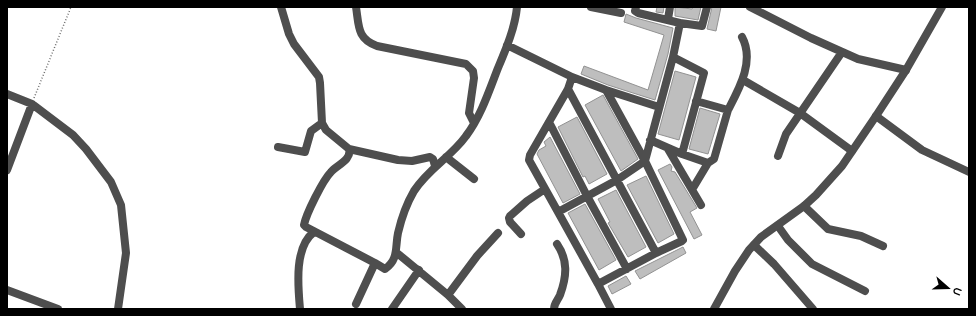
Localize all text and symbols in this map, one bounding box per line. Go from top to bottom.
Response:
north arrow [928,268,968,308]
text: U [949,285,965,297]

